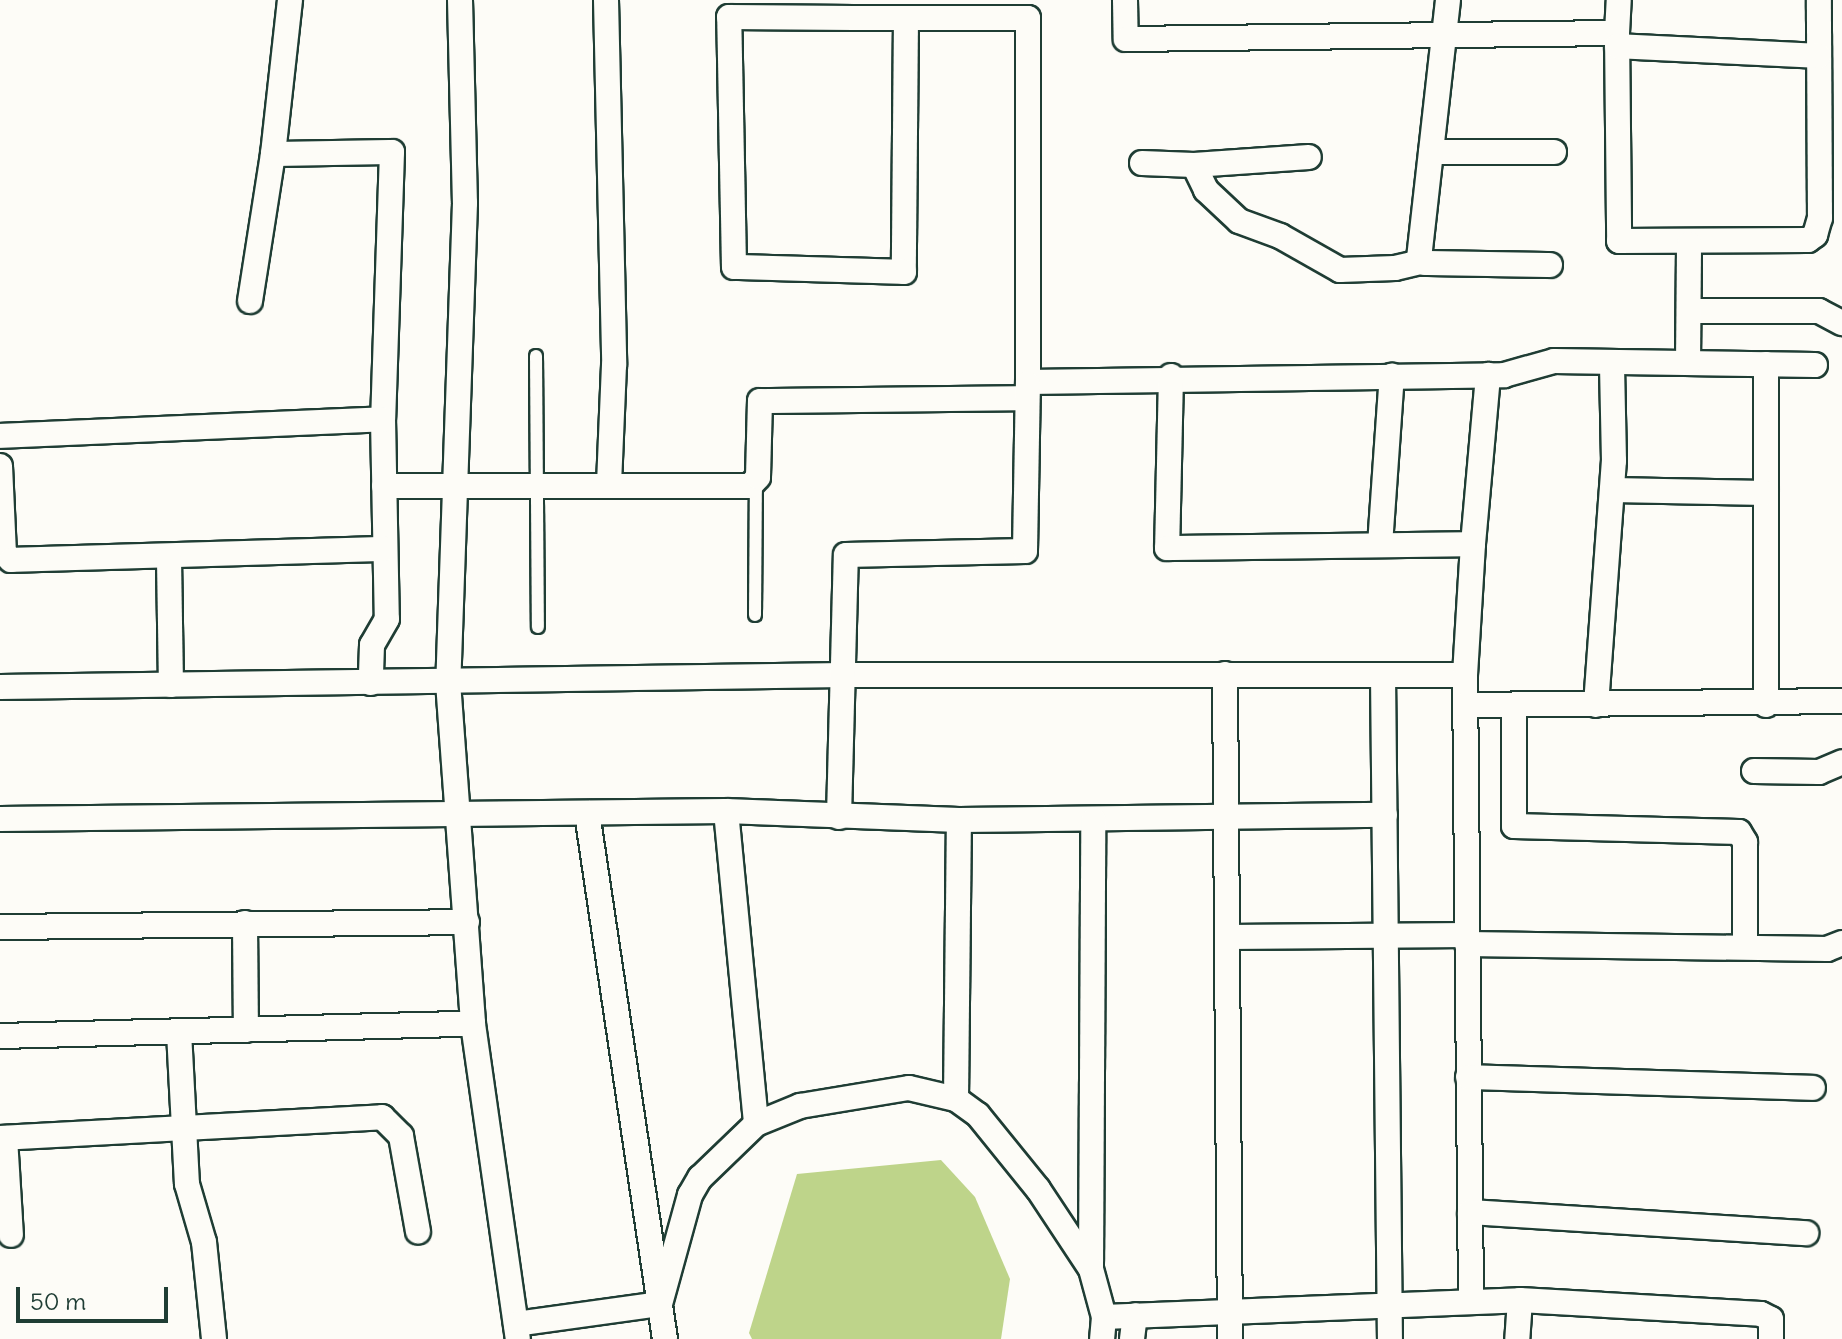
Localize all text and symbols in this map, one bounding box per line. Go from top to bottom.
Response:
scale bar [20,1271,172,1321]
text: 50 m [30,1286,86,1316]

